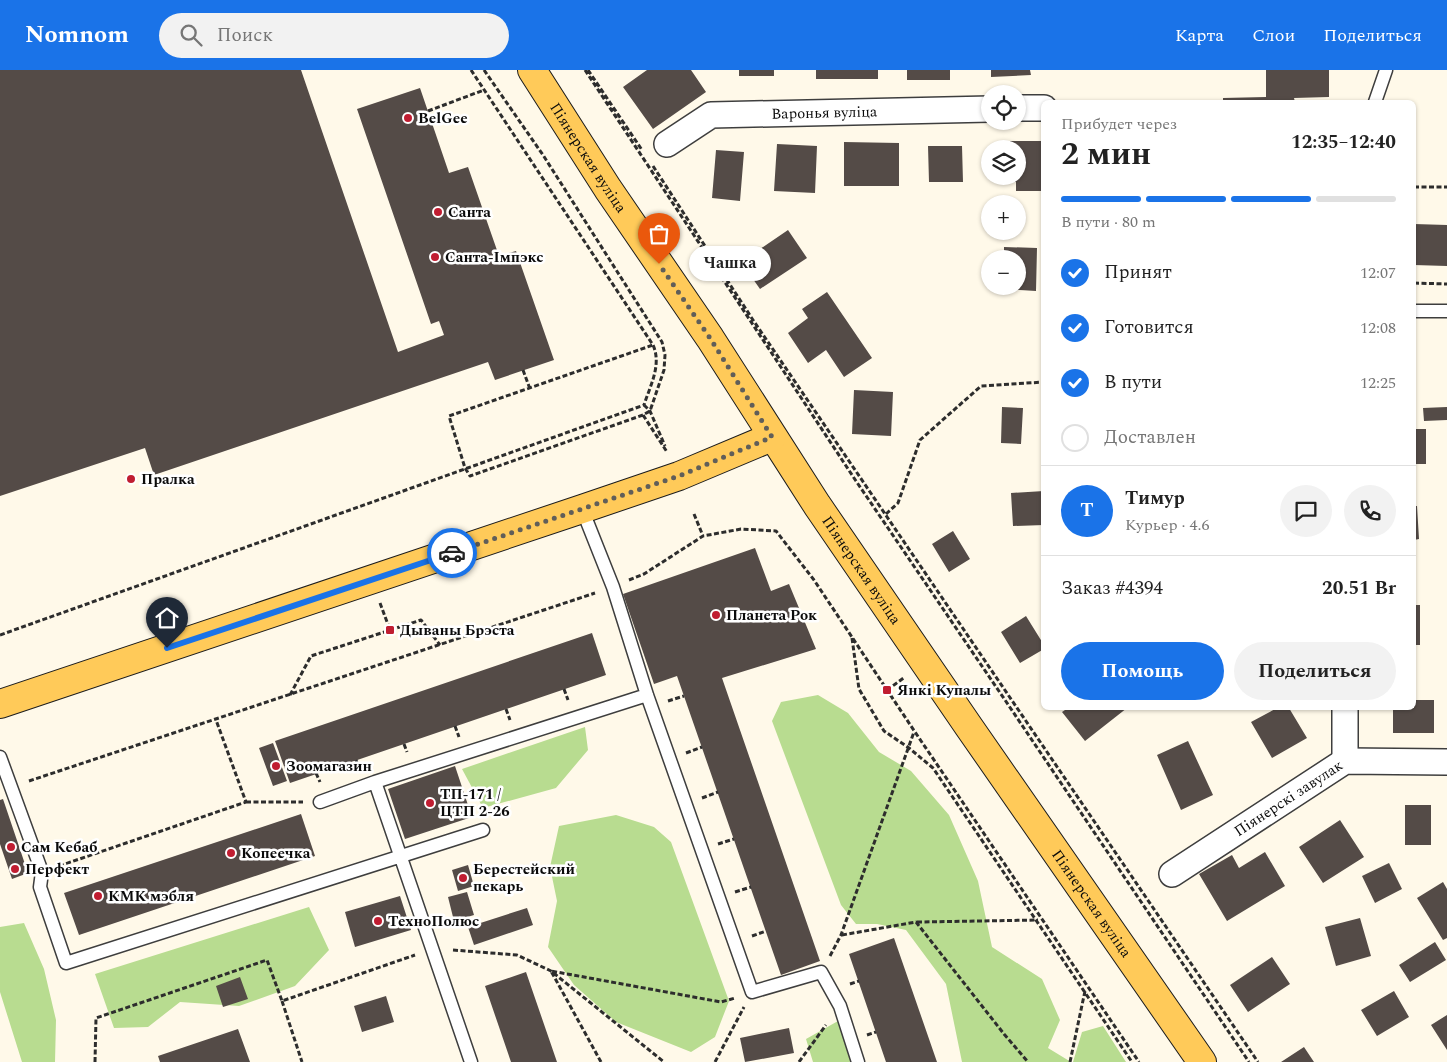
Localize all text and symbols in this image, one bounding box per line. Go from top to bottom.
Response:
search box [159,13,509,58]
text: Nomnom [25,17,129,53]
icon: search [177,21,205,49]
text: Поиск [217,21,273,50]
text: Карта [1175,22,1224,49]
text: Слои [1252,22,1295,49]
text: Поделиться [1323,22,1422,49]
map controls [981,85,1026,295]
button: locate [981,85,1026,130]
street label: Піянерская вуліца [544,98,632,218]
street label: Варонья вуліца [771,100,878,126]
place label: BelGee [418,107,468,130]
marker: BelGee [402,112,414,124]
text: Прибудет через [1061,112,1177,136]
text: 12:35–12:40 [1291,128,1396,157]
text: 2 мин [1061,130,1151,179]
button: layers [981,140,1026,185]
button: + [981,195,1026,240]
place label: Санта [448,201,491,224]
marker: Санта [432,206,444,218]
text: В пути · 80 m [1061,210,1156,234]
pin [638,213,680,264]
icon: bag [645,220,673,248]
place label: Санта-Імпэкс [445,246,544,269]
callout: Чашка [689,246,772,282]
button: − [981,250,1026,295]
marker: Санта-Імпэкс [429,251,441,263]
text: Чашка [704,251,756,275]
text: Принят [1104,258,1172,287]
icon: check [1061,259,1089,287]
text: 12:07 [1360,261,1396,285]
text: Готовится [1104,313,1194,342]
icon: check [1061,314,1089,342]
text: 12:08 [1360,316,1396,340]
text: В пути [1104,368,1162,397]
icon: check [1061,369,1089,397]
text: 12:25 [1360,371,1396,395]
text: Доставлен [1104,423,1196,452]
place label: Пралка [141,468,195,491]
marker: Пралка [125,473,137,485]
text: Тимур [1125,484,1185,513]
button: chat [1280,485,1332,537]
button: phone [1344,485,1396,537]
text: Т [1080,496,1094,525]
street label: Піянерская вуліца [816,511,907,630]
text: Курьер · 4.6 [1125,513,1210,537]
courier [427,528,477,578]
icon: car [438,539,466,567]
text: Заказ #4394 [1061,574,1163,603]
text: 20.51 Br [1322,574,1396,603]
pin [146,597,188,648]
icon: home [153,604,181,632]
place label: Планета Рок [726,604,817,627]
marker: Планета Рок [710,609,722,621]
place label: Дываны Брэста [400,619,515,642]
marker: Дываны Брэста [384,624,396,636]
button: Помощь [1061,642,1224,700]
button: Поделиться [1234,642,1396,700]
place label: Янкі Купалы [897,679,991,702]
marker: Янкі Купалы [881,684,893,696]
street label: Піянерскі завулак [1230,754,1348,842]
place label: Зоомагазин [286,755,372,778]
marker: Зоомагазин [270,760,282,772]
place label: ТП-171 / ЦТП 2-26 [440,783,510,823]
marker: ТП-171 / ЦТП 2-26 [424,797,436,809]
place label: Сам Кебаб [21,836,97,859]
marker: Сам Кебаб [5,841,17,853]
place label: Копеечка [241,842,311,865]
street label: Піянерская вуліца [1045,845,1137,963]
marker: Копеечка [225,847,237,859]
place label: Перфект [25,858,89,881]
place label: Берестейский пекарь [473,858,576,898]
marker: Перфект [9,863,21,875]
marker: Берестейский пекарь [457,872,469,884]
place label: КМК мэбля [108,885,194,908]
marker: КМК мэбля [92,890,104,902]
place label: ТехноПолюс [388,910,479,933]
marker: ТехноПолюс [372,915,384,927]

